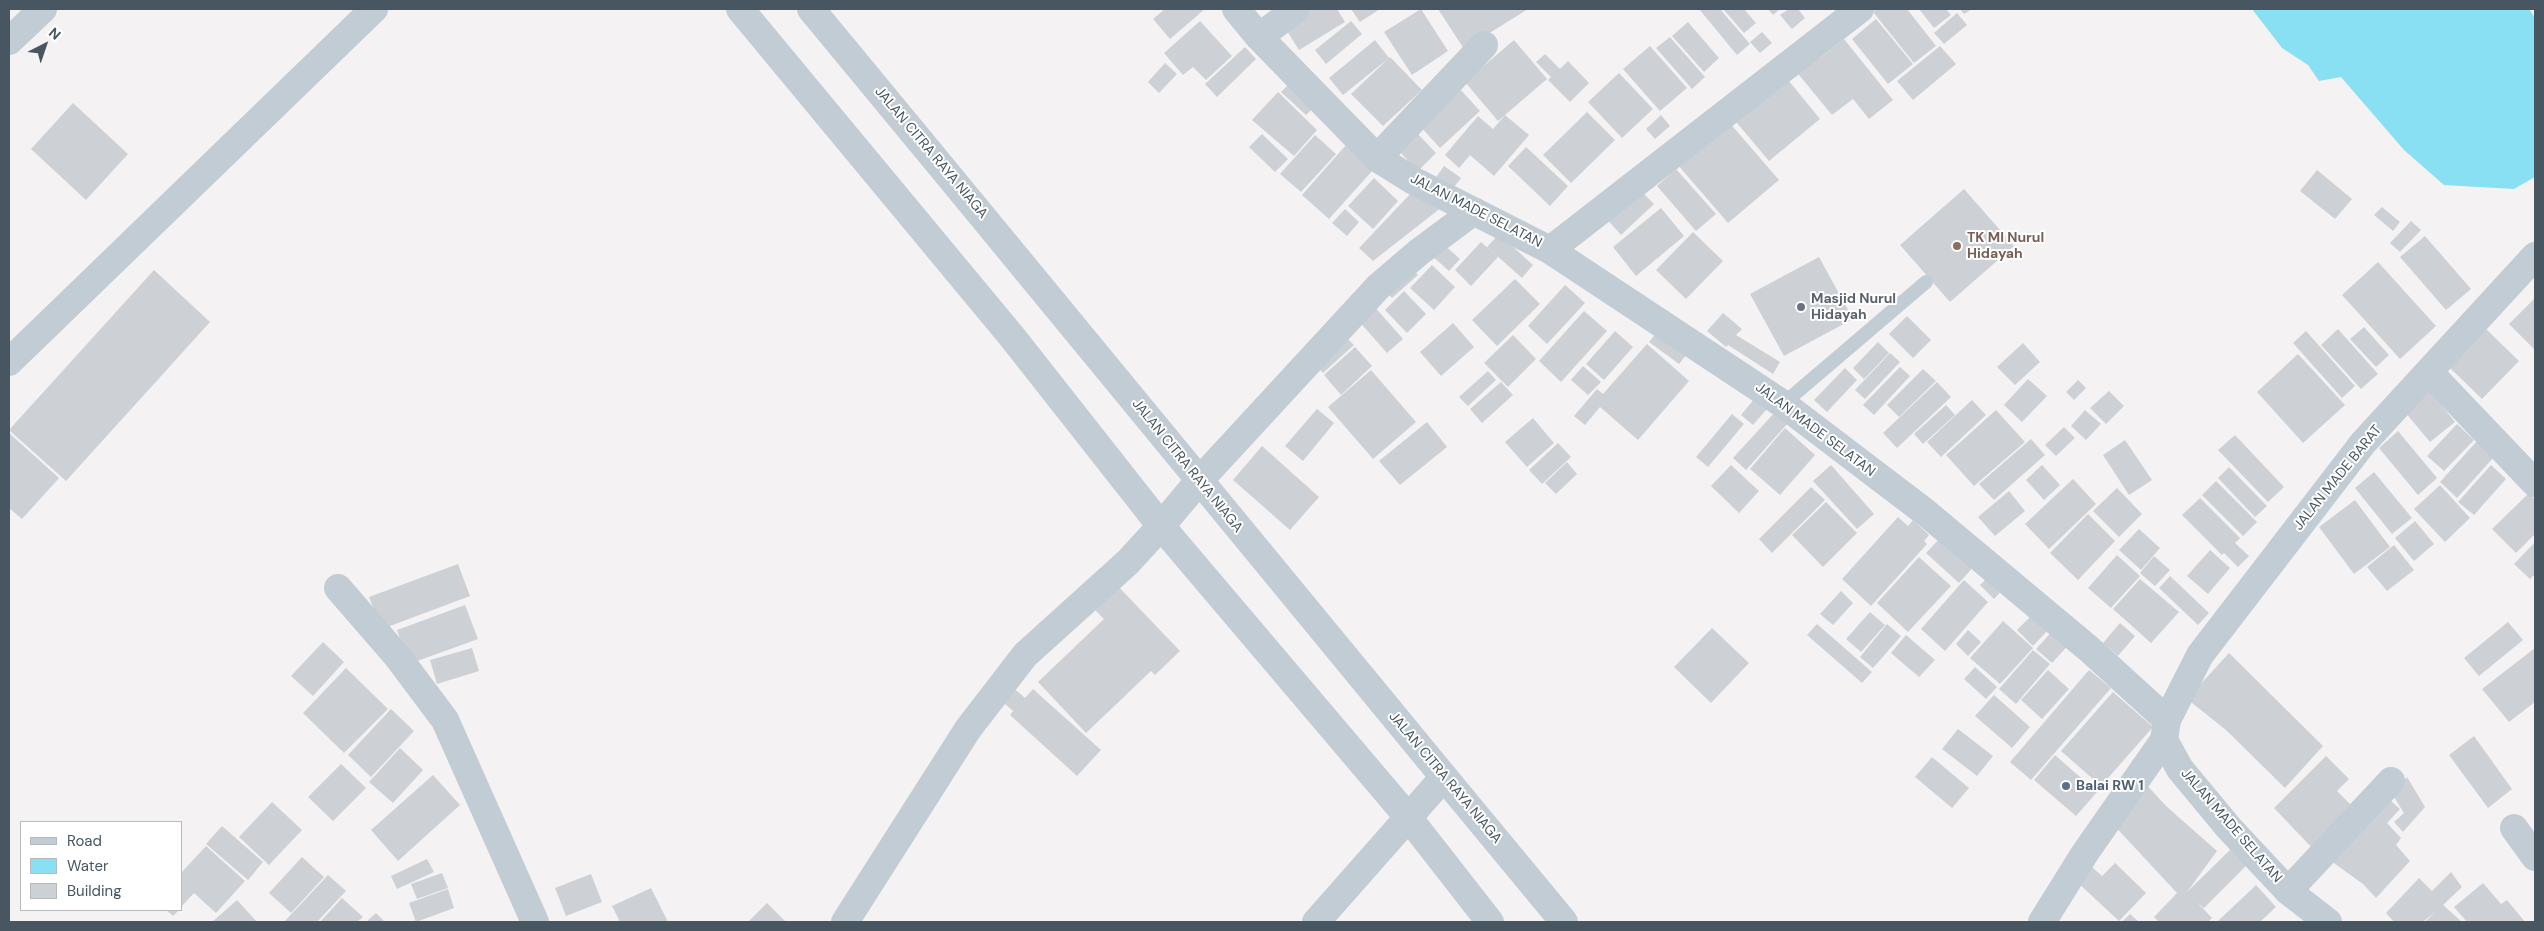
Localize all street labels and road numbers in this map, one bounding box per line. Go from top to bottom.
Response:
street label: JALAN CITRA RAYA NIAGA [871,84,991,222]
street label: JALAN MADE SELATAN [1407,170,1545,252]
street label: JALAN MADE SELATAN [1752,379,1878,481]
street label: JALAN CITRA RAYA NIAGA [1128,396,1246,536]
street label: JALAN MADE BARAT [2290,422,2386,534]
street label: JALAN CITRA RAYA NIAGA [1385,709,1505,847]
street label: JALAN MADE SELATAN [2177,766,2285,886]

